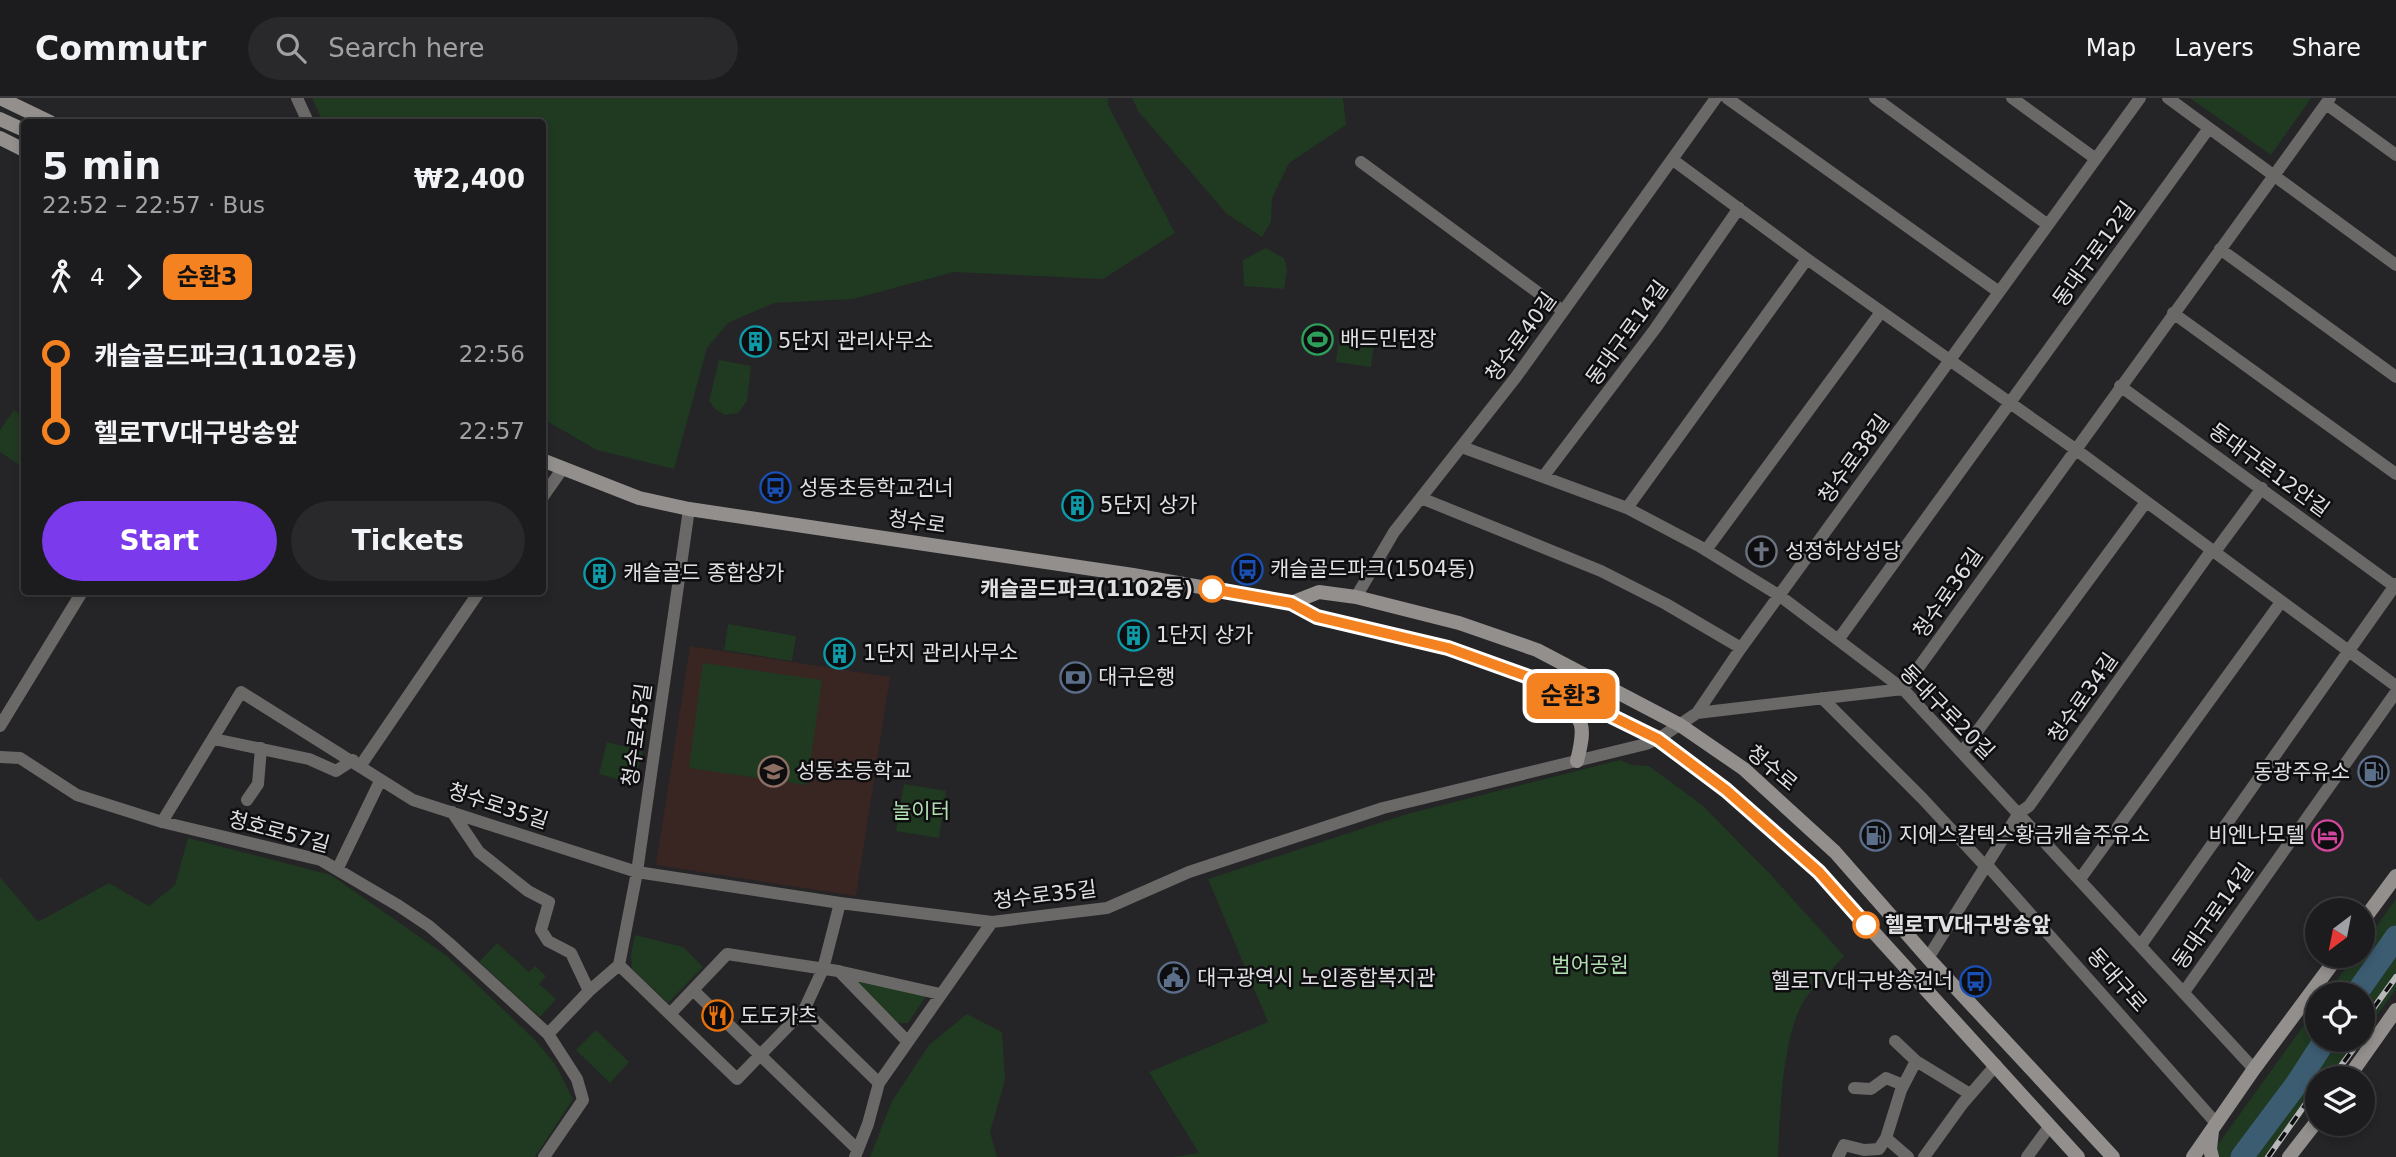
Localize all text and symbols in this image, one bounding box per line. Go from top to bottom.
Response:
search box [248,17,738,80]
text: Commutr [35,29,206,68]
icon: search [272,29,310,67]
text: Search here [328,33,484,63]
text: Map [2086,34,2136,62]
text: Layers [2174,34,2254,62]
text: Share [2292,34,2361,62]
text: 5 min [42,144,161,188]
text: ₩2,400 [414,164,525,194]
text: 22:52 – 22:57 · Bus [42,192,265,218]
street label: 동대구로12길 [2048,197,2140,311]
icon: walk [42,258,80,296]
icon: forward [115,258,153,296]
text: 순환3 [177,263,238,291]
text: 4 [90,264,105,290]
street label: 동대구로14길 [1581,276,1673,390]
street label: 청수로40길 [1481,288,1561,386]
sports icon: 배드민턴장 [1300,322,1334,356]
building icon: 5단지 관리사무소 [738,324,772,358]
place label: 배드민턴장 [1340,327,1437,351]
place label: 5단지 관리사무소 [778,329,933,353]
text: 캐슬골드파크(1102동) [94,341,358,371]
text: 22:56 [459,341,525,367]
street label: 청수로38길 [1814,410,1894,508]
text: 헬로TV대구방송앞 [94,418,299,448]
text: 22:57 [459,418,525,444]
street label: 동대구로12안길 [2204,418,2334,522]
bus stop icon: 성동초등학교건너 [759,471,793,505]
place label: 성동초등학교건너 [799,476,954,500]
building icon: 5단지 상가 [1060,488,1094,522]
place label: 5단지 상가 [1100,493,1197,517]
button: Start [42,501,277,581]
button: Tickets [291,501,525,581]
street label: 청수로 [887,506,947,538]
church icon: 성정하상성당 [1745,534,1779,568]
place label: 성정하상성당 [1785,539,1901,563]
street label: 청수로36길 [1908,544,1988,642]
bus stop icon: 캐슬골드파크(1504동) [1230,552,1264,586]
building icon: 캐슬골드 종합상가 [583,556,617,590]
place label: 캐슬골드파크(1504동) [1270,557,1475,581]
place label: 캐슬골드 종합상가 [623,561,784,585]
marker: 캐슬골드파크(1102동) [1199,576,1225,602]
place label: 캐슬골드파크(1102동) [980,577,1193,601]
building icon: 1단지 상가 [1116,618,1150,652]
place label: 1단지 상가 [1156,623,1253,647]
building icon: 1단지 관리사무소 [823,636,857,670]
place label: 1단지 관리사무소 [863,641,1018,665]
street label: 청수로34길 [2043,649,2123,747]
bank icon: 대구은행 [1058,660,1092,694]
street label: 동대구로20길 [1895,660,1999,764]
place label: 대구은행 [1098,665,1175,689]
line badge: 순환3 [1531,673,1611,719]
street label: 청수로45길 [618,682,656,788]
text: 순환3 [1541,682,1601,710]
street label: 청수로 [1742,740,1802,796]
school or university icon: 성동초등학교 [756,754,790,788]
fuel station icon: 동광주유소 [2356,755,2390,789]
place label: 성동초등학교 [796,759,912,783]
place label: 동광주유소 [2253,760,2350,784]
street label: 청수로35길 [445,779,551,833]
park label: 놀이터 [892,799,950,823]
street label: 청호로57길 [226,807,332,857]
fuel station icon: 지에스칼텍스황금캐슬주유소 [1859,818,1893,852]
hotel icon: 비엔나모텔 [2311,818,2345,852]
place label: 지에스칼텍스황금캐슬주유소 [1899,823,2150,847]
place label: 비엔나모텔 [2208,823,2305,847]
street label: 동대구로14길 [2168,859,2258,973]
street label: 청수로35길 [992,877,1098,913]
north arrow [2305,898,2375,968]
map controls [2305,898,2375,1136]
marker: 헬로TV대구방송앞 [1853,912,1879,938]
place label: 헬로TV대구방송앞 [1885,913,2051,937]
street label: 동대구로 [2082,943,2152,1017]
park label: 범어공원 [1551,953,1629,977]
public building icon: 대구광역시 노인종합복지관 [1157,961,1191,995]
bus stop icon: 헬로TV대구방송건너 [1959,964,1993,998]
place label: 대구광역시 노인종합복지관 [1197,966,1436,990]
place label: 헬로TV대구방송건너 [1771,969,1953,993]
button: locate [2305,982,2375,1052]
restaurant icon: 도도카츠 [700,999,734,1033]
place label: 도도카츠 [740,1004,817,1028]
button: layers [2305,1066,2375,1136]

